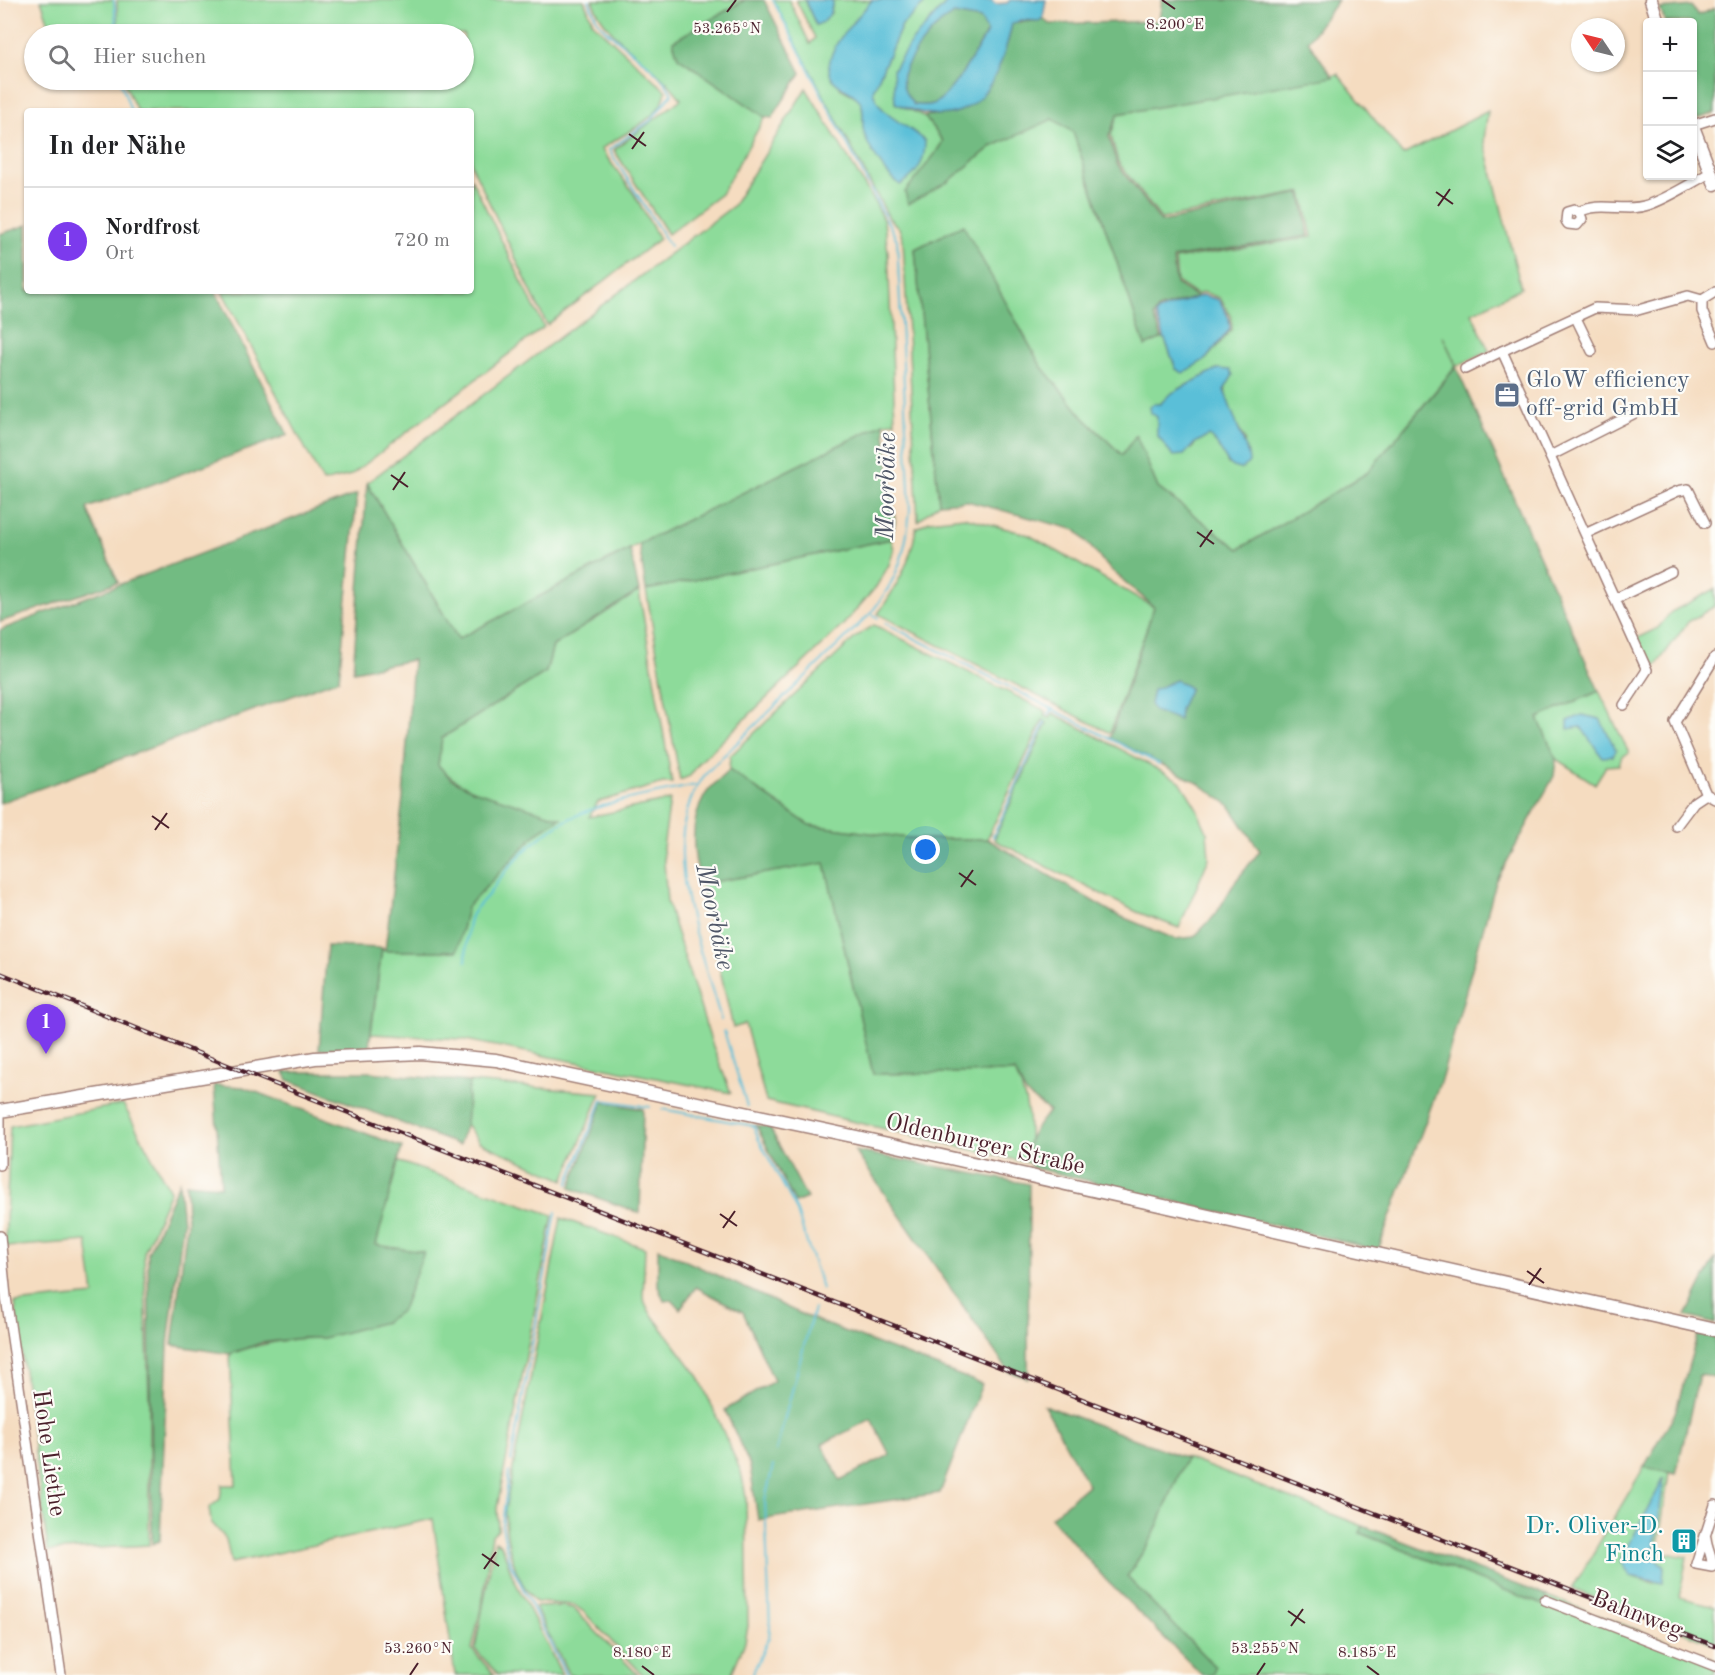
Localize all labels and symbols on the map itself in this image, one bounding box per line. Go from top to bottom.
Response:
text: 8.200°E [1146,18,1204,33]
north arrow [1571,18,1625,72]
text: 53.265°N [693,22,761,37]
place label: GloW efficiency off-grid GmbH [1526,369,1690,421]
office icon: GloW efficiency off-grid GmbH [1492,380,1522,410]
water label: Moorbäke [873,432,901,541]
your location [911,835,940,864]
water label: Moorbäke [690,860,738,973]
pin: 1 [26,1004,66,1054]
street label: Oldenburger Straße [883,1110,1087,1180]
street label: Hohe Liethe [27,1388,69,1518]
place label: Dr. Oliver-D. Finch [1525,1515,1664,1567]
building icon: Dr. Oliver-D. Finch [1669,1526,1699,1556]
street label: Bahnweg [1588,1587,1686,1643]
text: 53.260°N [384,1642,452,1657]
text: 53.255°N [1231,1642,1299,1657]
text: 8.180°E [613,1646,671,1661]
text: 8.185°E [1338,1646,1396,1661]

